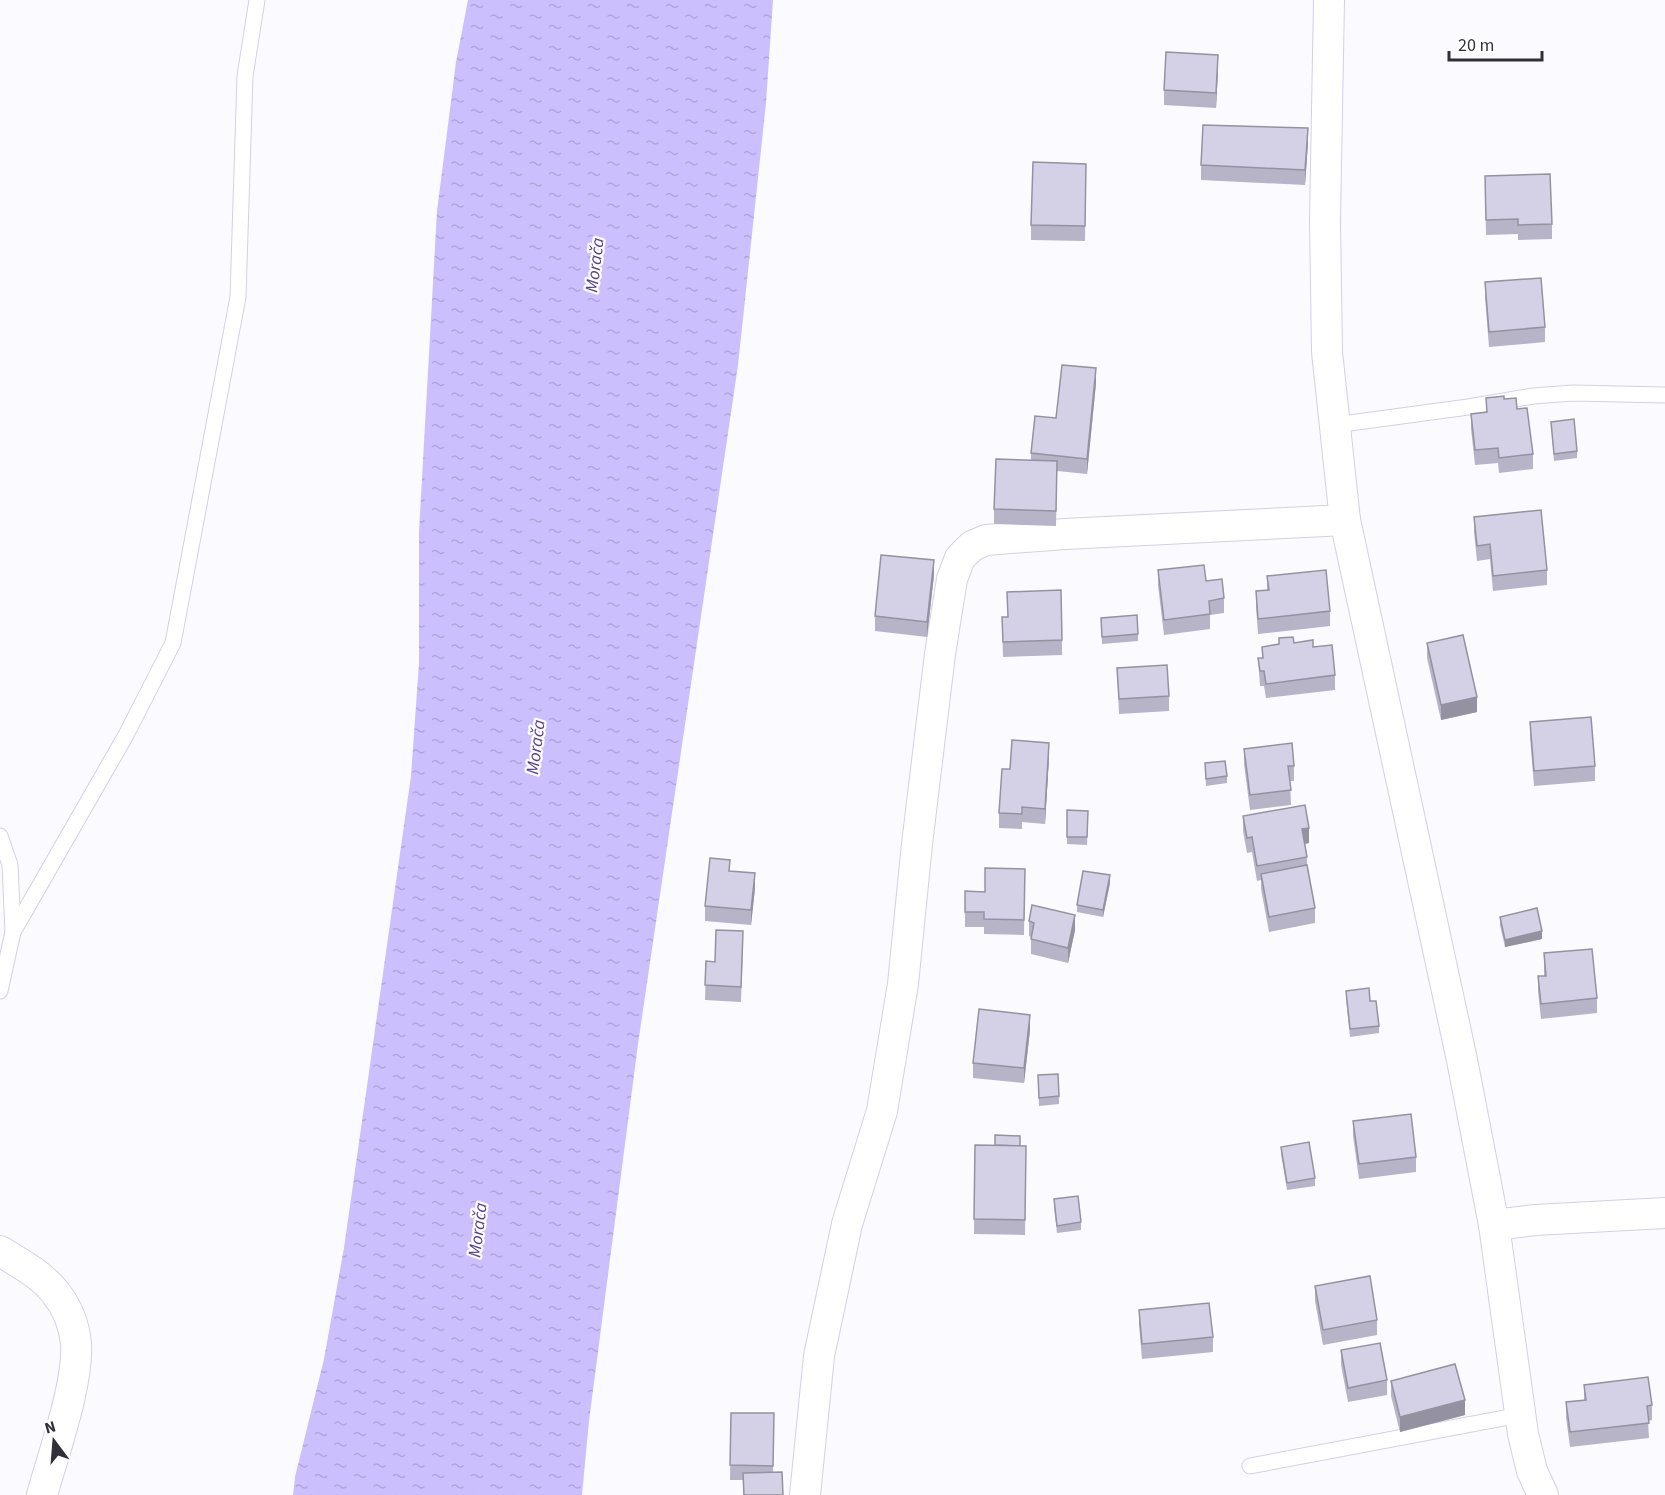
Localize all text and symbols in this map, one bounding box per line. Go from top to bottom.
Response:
scale bar [1449,24,1542,62]
text: 20 m [1458,33,1494,58]
water label: Morača [579,236,611,294]
water label: Morača [520,718,552,776]
water label: Morača [462,1201,494,1259]
north arrow [24,1411,84,1471]
text: N [42,1416,58,1440]

